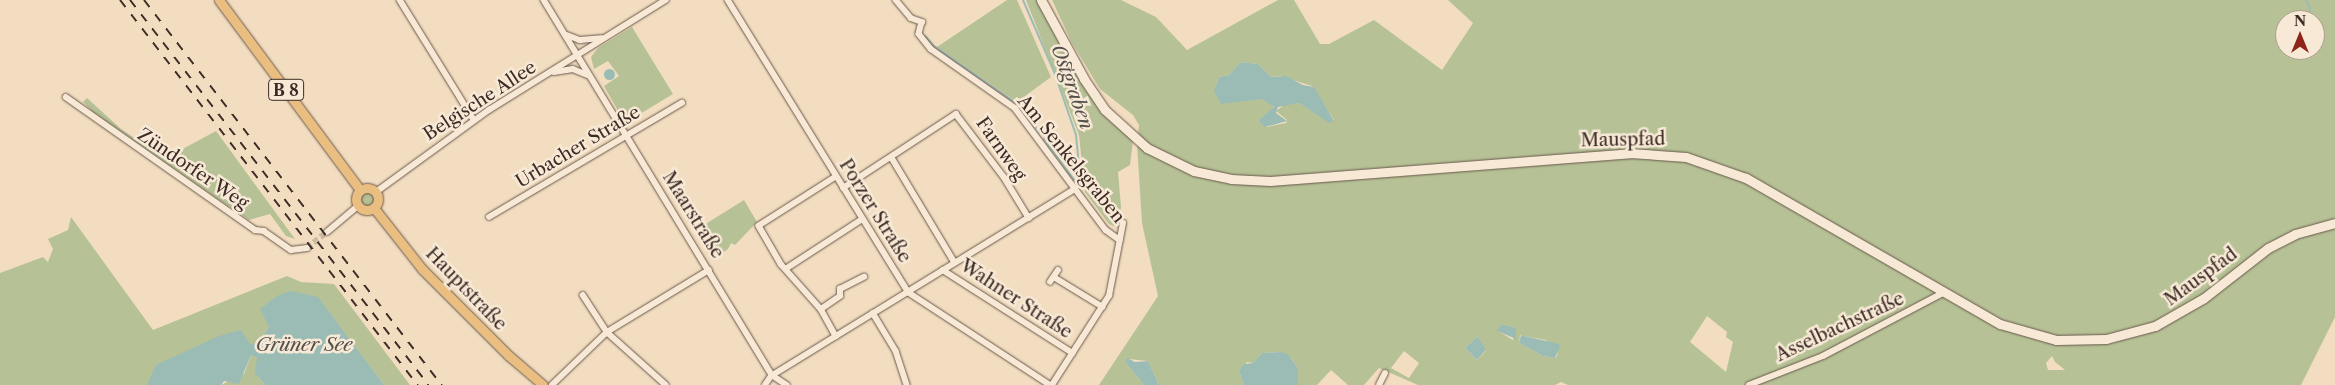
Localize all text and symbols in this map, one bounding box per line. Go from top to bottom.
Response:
north arrow [2275,10,2325,60]
text: N [2294,12,2306,30]
water label: Ostgraben [1046,41,1098,133]
street label: Belgische Allee [419,56,541,146]
road number: B 8 [267,76,305,104]
street label: Am Senkelsgraben [1013,91,1129,227]
street label: Urbacher Straße [512,101,644,193]
street label: Farnweg [971,113,1031,185]
street label: Zündorfer Weg [133,124,253,214]
street label: Mauspfad [1581,128,1665,152]
street label: Porzer Straße [834,155,916,267]
street label: Maarstraße [658,168,728,262]
street label: Hauptstraße [421,243,511,335]
street label: Mauspfad [2160,243,2242,311]
street label: Wahner Straße [956,255,1076,343]
street label: Asselbachstraße [1772,288,1908,366]
water label: Grüner See [256,334,352,356]

